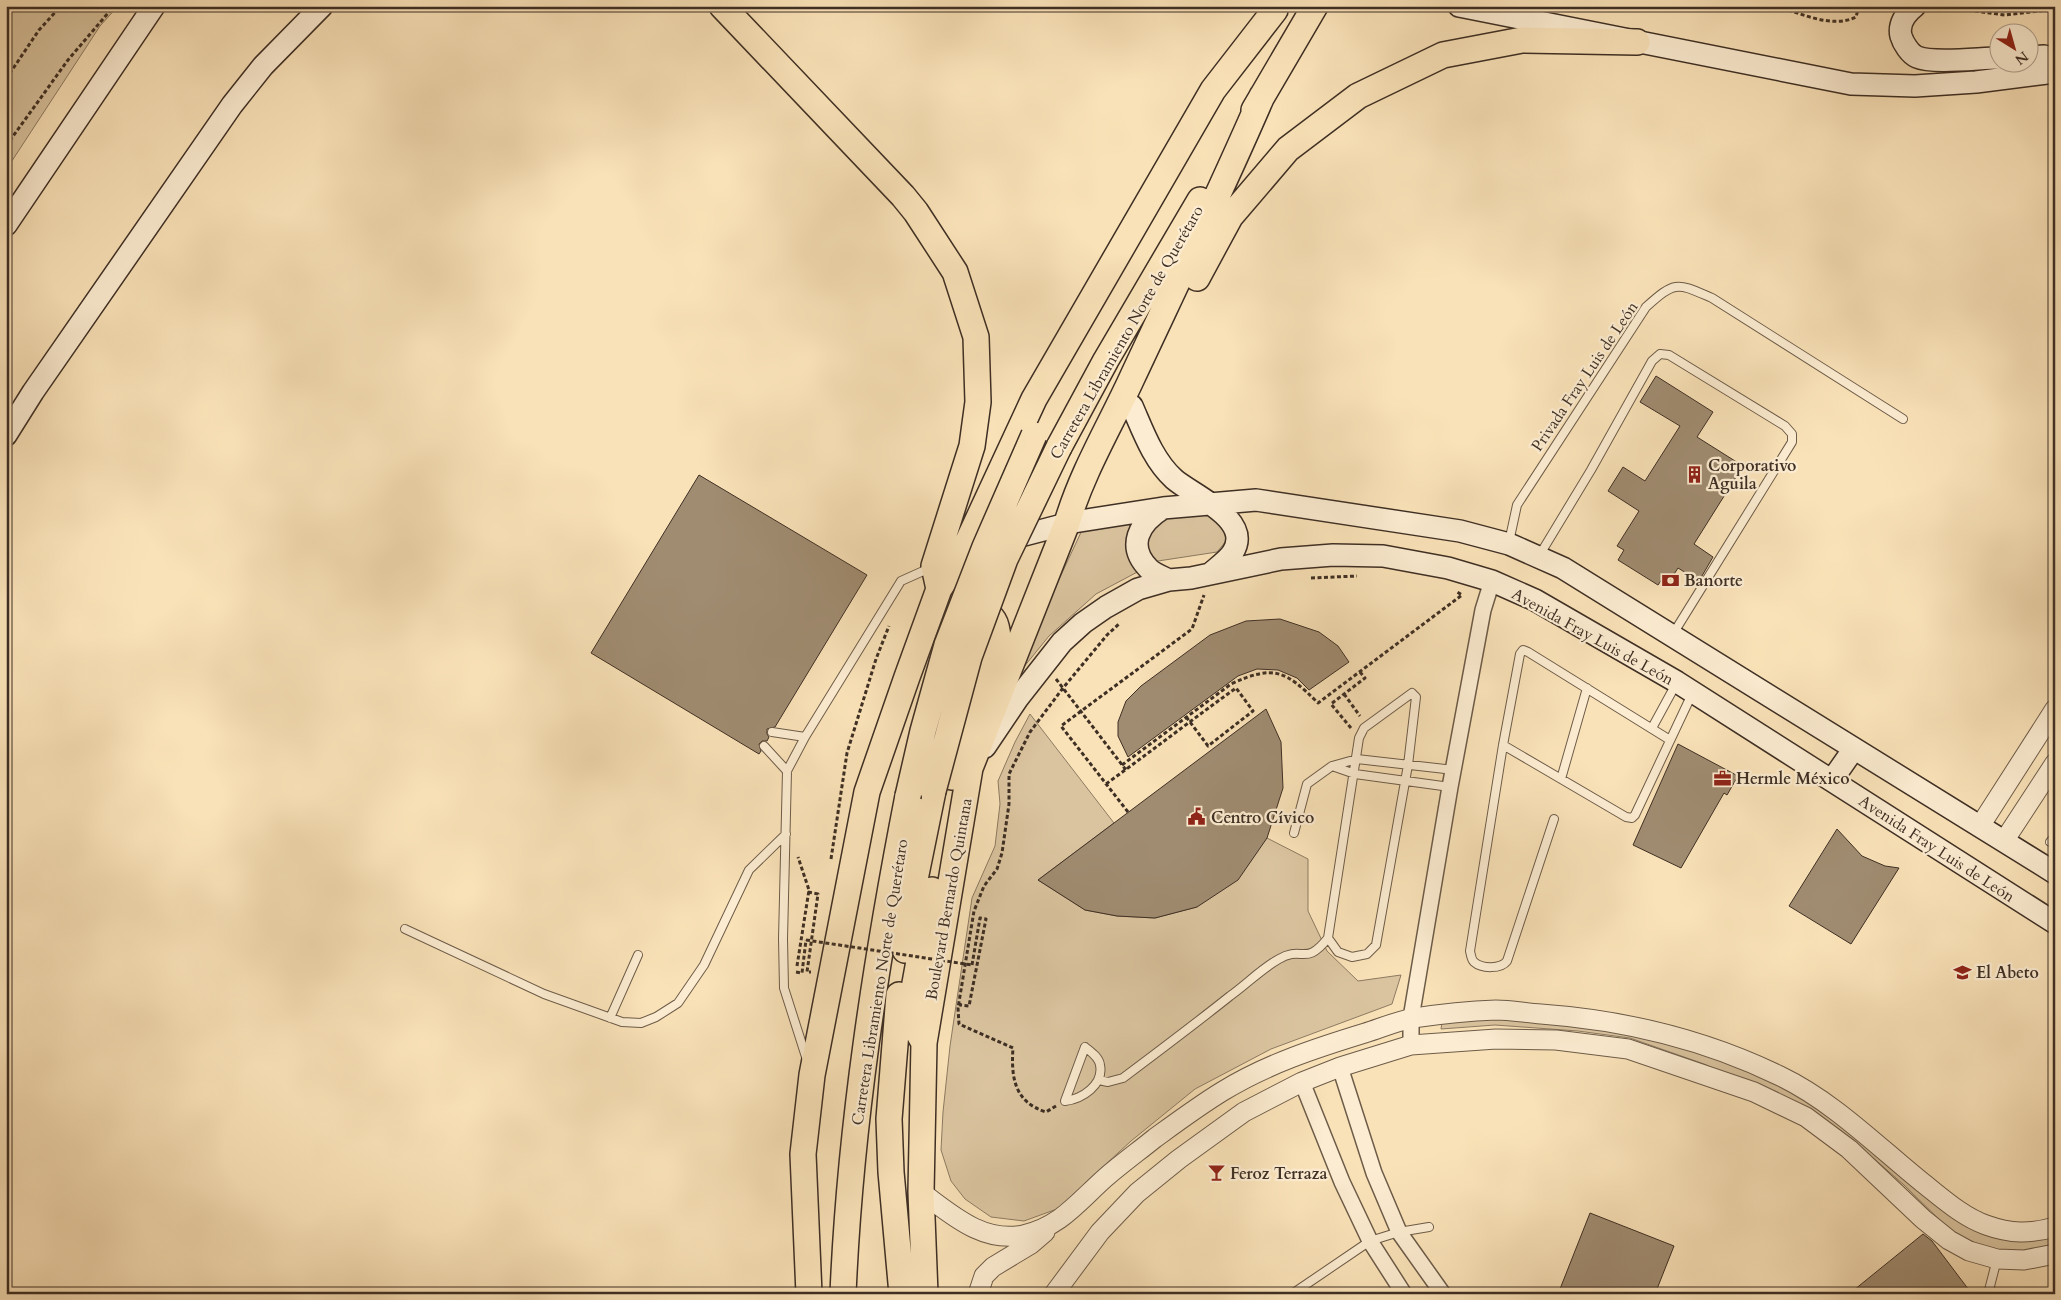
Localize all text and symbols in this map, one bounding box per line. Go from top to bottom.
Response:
north arrow [1988,22,2038,72]
text: N [2011,47,2032,69]
street label: Carretera Libramiento Norte de Querétaro [1045,201,1209,463]
street label: Privada Fray Luis de León [1526,297,1643,456]
place label: Corporativo Aguila [1708,455,1796,495]
building icon: Corporativo Aguila [1684,464,1704,484]
bank icon: Banorte [1660,570,1680,590]
place label: Banorte [1684,570,1743,592]
street label: Avenida Fray Luis de León [1508,583,1677,691]
office icon: Hermle México [1712,768,1732,788]
place label: Hermle México [1736,768,1850,790]
street label: Avenida Fray Luis de León [1854,790,2019,908]
street label: Boulevard Bernardo Quintana [920,796,978,1002]
public building icon: Centro Cívico [1187,807,1207,827]
place label: Centro Cívico [1211,807,1314,829]
street label: Carretera Libramiento Norte de Querétaro [846,837,914,1127]
school or university icon: El Abeto [1952,962,1972,982]
place label: El Abeto [1976,962,2039,984]
bar icon: Feroz Terraza [1206,1163,1226,1183]
place label: Feroz Terraza [1230,1163,1328,1185]

